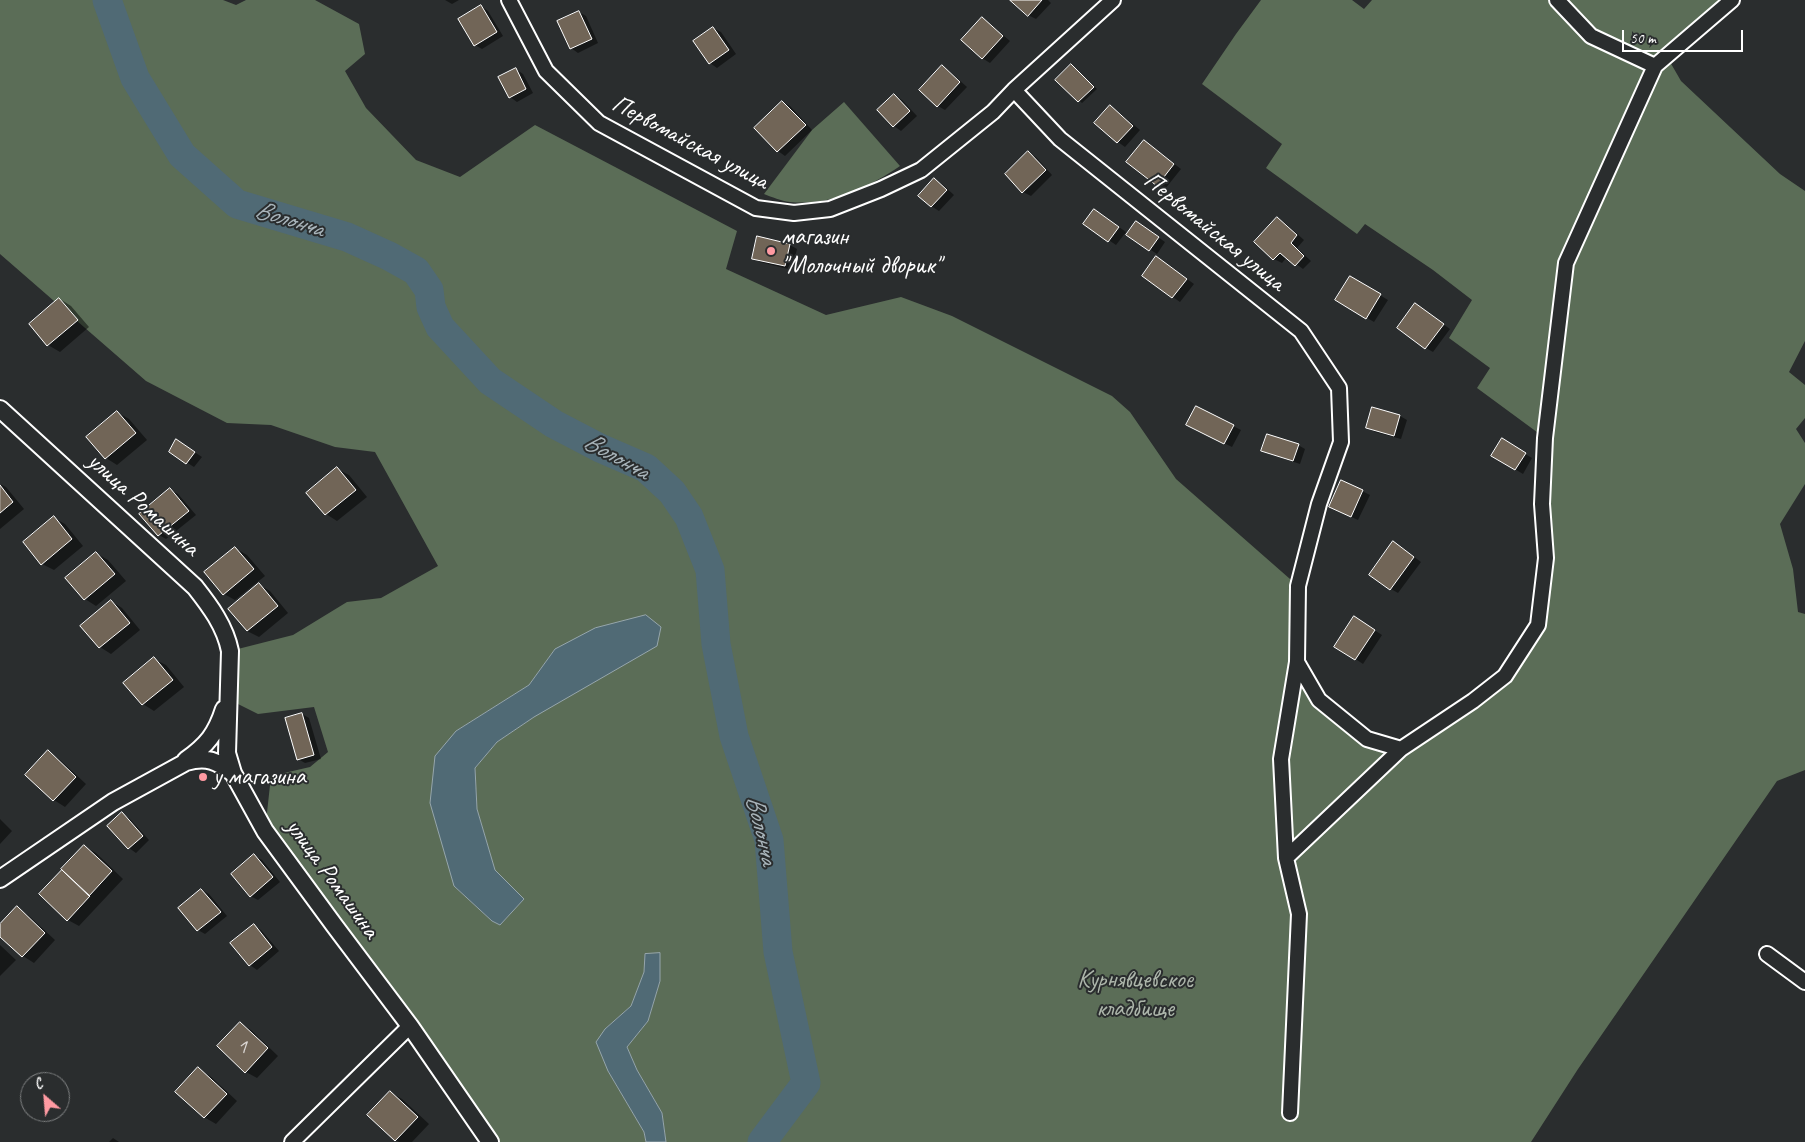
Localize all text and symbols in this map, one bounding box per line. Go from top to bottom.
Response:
scale bar [1625,20,1746,52]
text: 50 m [1630,29,1656,48]
street label: Первомайская улица [607,89,773,197]
street label: Первомайская улица [1137,166,1291,298]
water label: Волонча [251,195,327,245]
place label: магазин "Молочный дворик" [781,222,940,281]
marker: магазин "Молочный дворик" [765,245,777,257]
water label: Волонча [578,426,654,488]
street label: улица Ромашина [81,447,205,563]
place label: у магазина [213,762,306,792]
marker: у магазина [197,771,209,783]
water label: Волонча [738,792,784,868]
street label: улица Ромашина [279,813,385,945]
park label: Курнявцевское кладбище [1077,965,1193,1024]
house number: 1 [237,1034,247,1060]
north arrow [20,1072,70,1122]
text: С [31,1075,45,1093]

